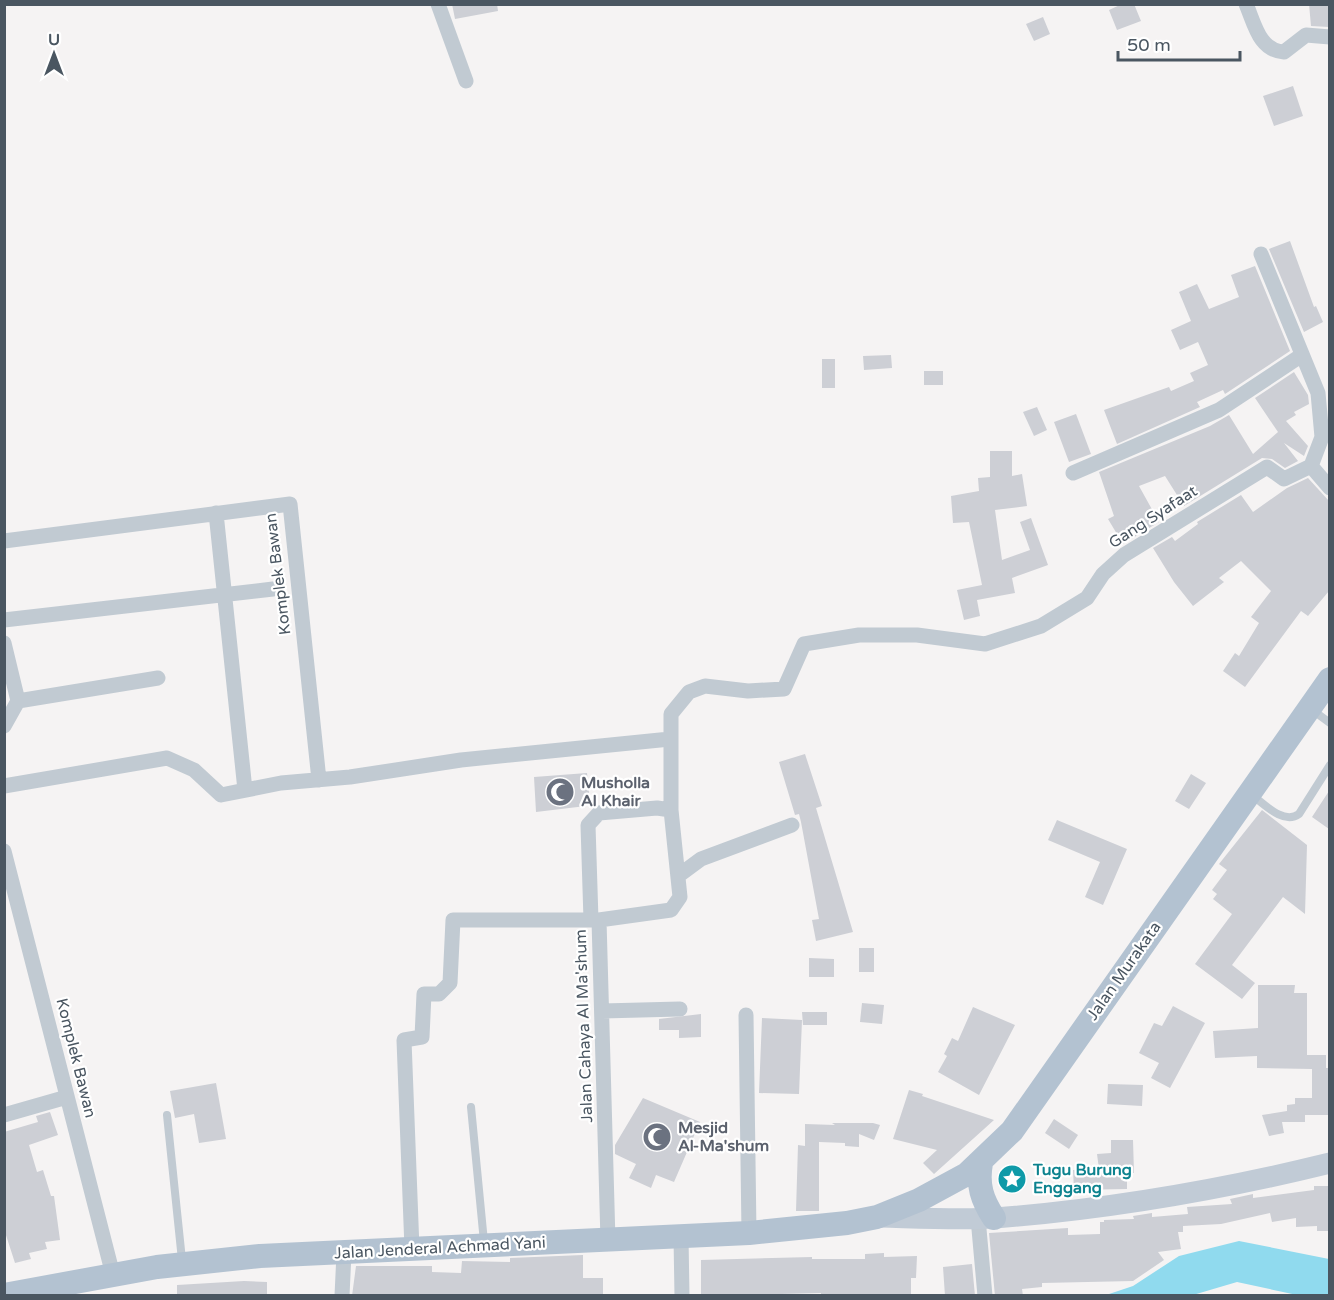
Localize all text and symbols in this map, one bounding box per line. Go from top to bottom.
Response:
north arrow [24,24,84,84]
scale bar [1118,24,1240,62]
text: U [48,30,60,50]
text: 50 m [1127,34,1171,56]
street label: Gang Syafaat [1105,481,1201,553]
street label: Komplek Bawan [261,512,295,636]
place label: Musholla Al Khair [581,773,650,811]
mosque icon: Musholla Al Khair [544,776,576,808]
street label: Jalan Murakata [1083,918,1165,1024]
street label: Jalan Cahaya Al Ma'shum [571,929,597,1123]
street label: Komplek Bawan [51,996,101,1120]
place label: Mesjid Al-Ma'shum [678,1118,769,1156]
mosque icon: Mesjid Al-Ma'shum [641,1121,673,1153]
place label: Tugu Burung Enggang [1032,1160,1132,1198]
place icon: Tugu Burung Enggang [996,1163,1028,1195]
street label: Jalan Jenderal Achmad Yani [334,1232,546,1264]

